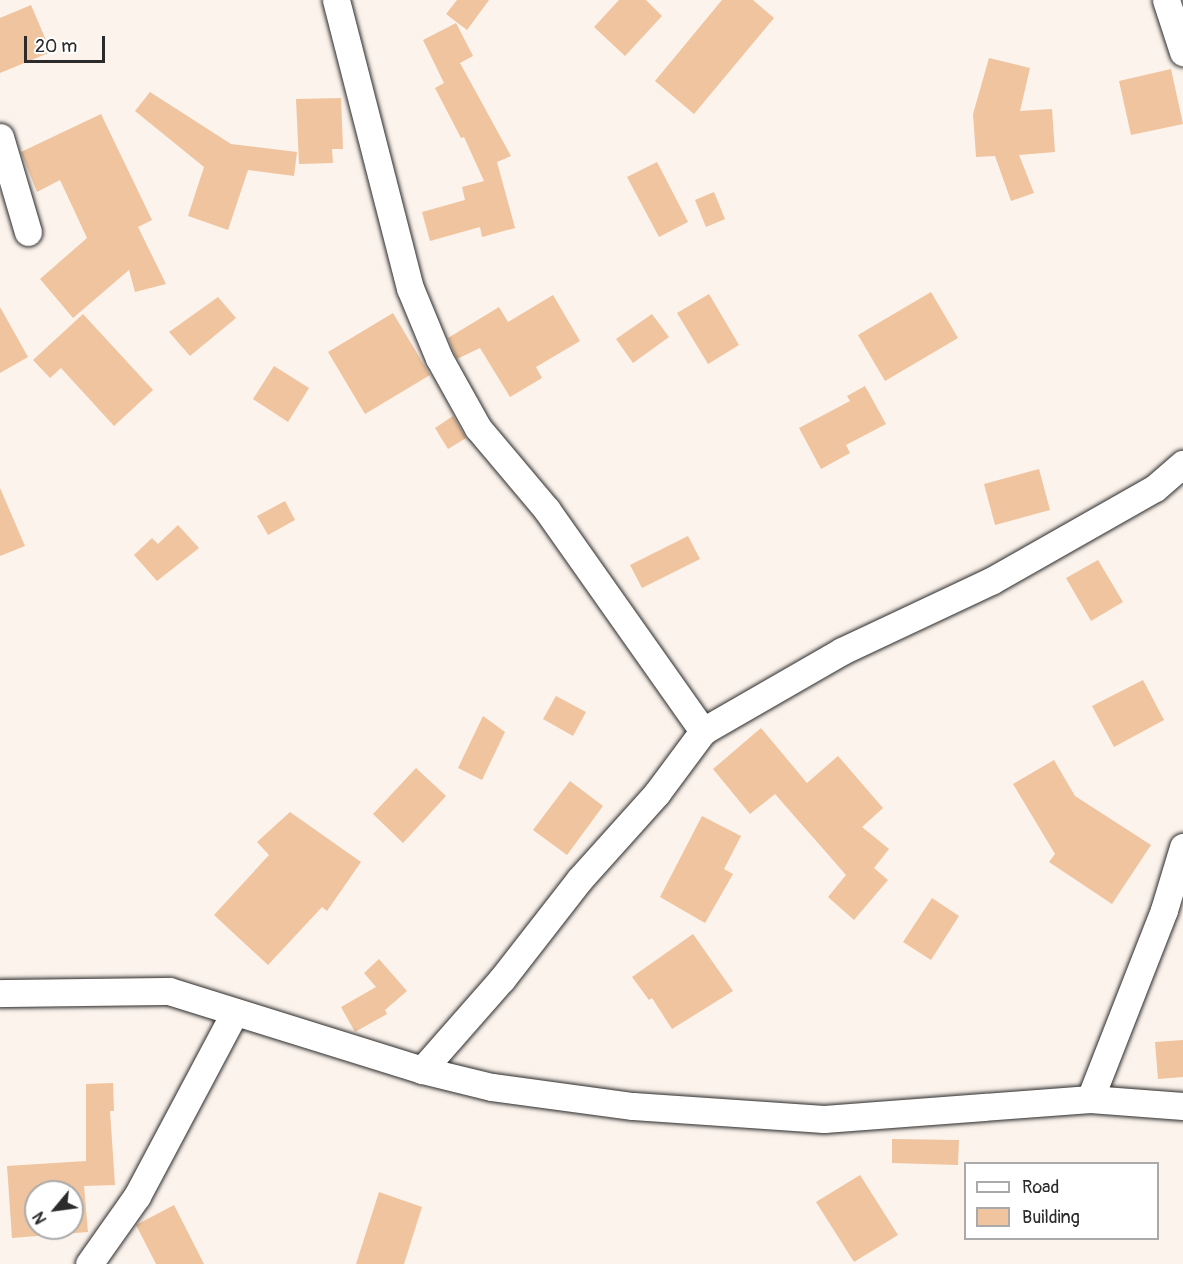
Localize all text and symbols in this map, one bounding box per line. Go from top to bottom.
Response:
scale bar [27,24,108,62]
text: 20 m [35,35,77,58]
legend [964,1162,1159,1240]
text: Road [1022,1176,1059,1199]
north arrow [24,1180,84,1240]
text: Building [1022,1206,1080,1229]
text: N [29,1208,51,1227]

